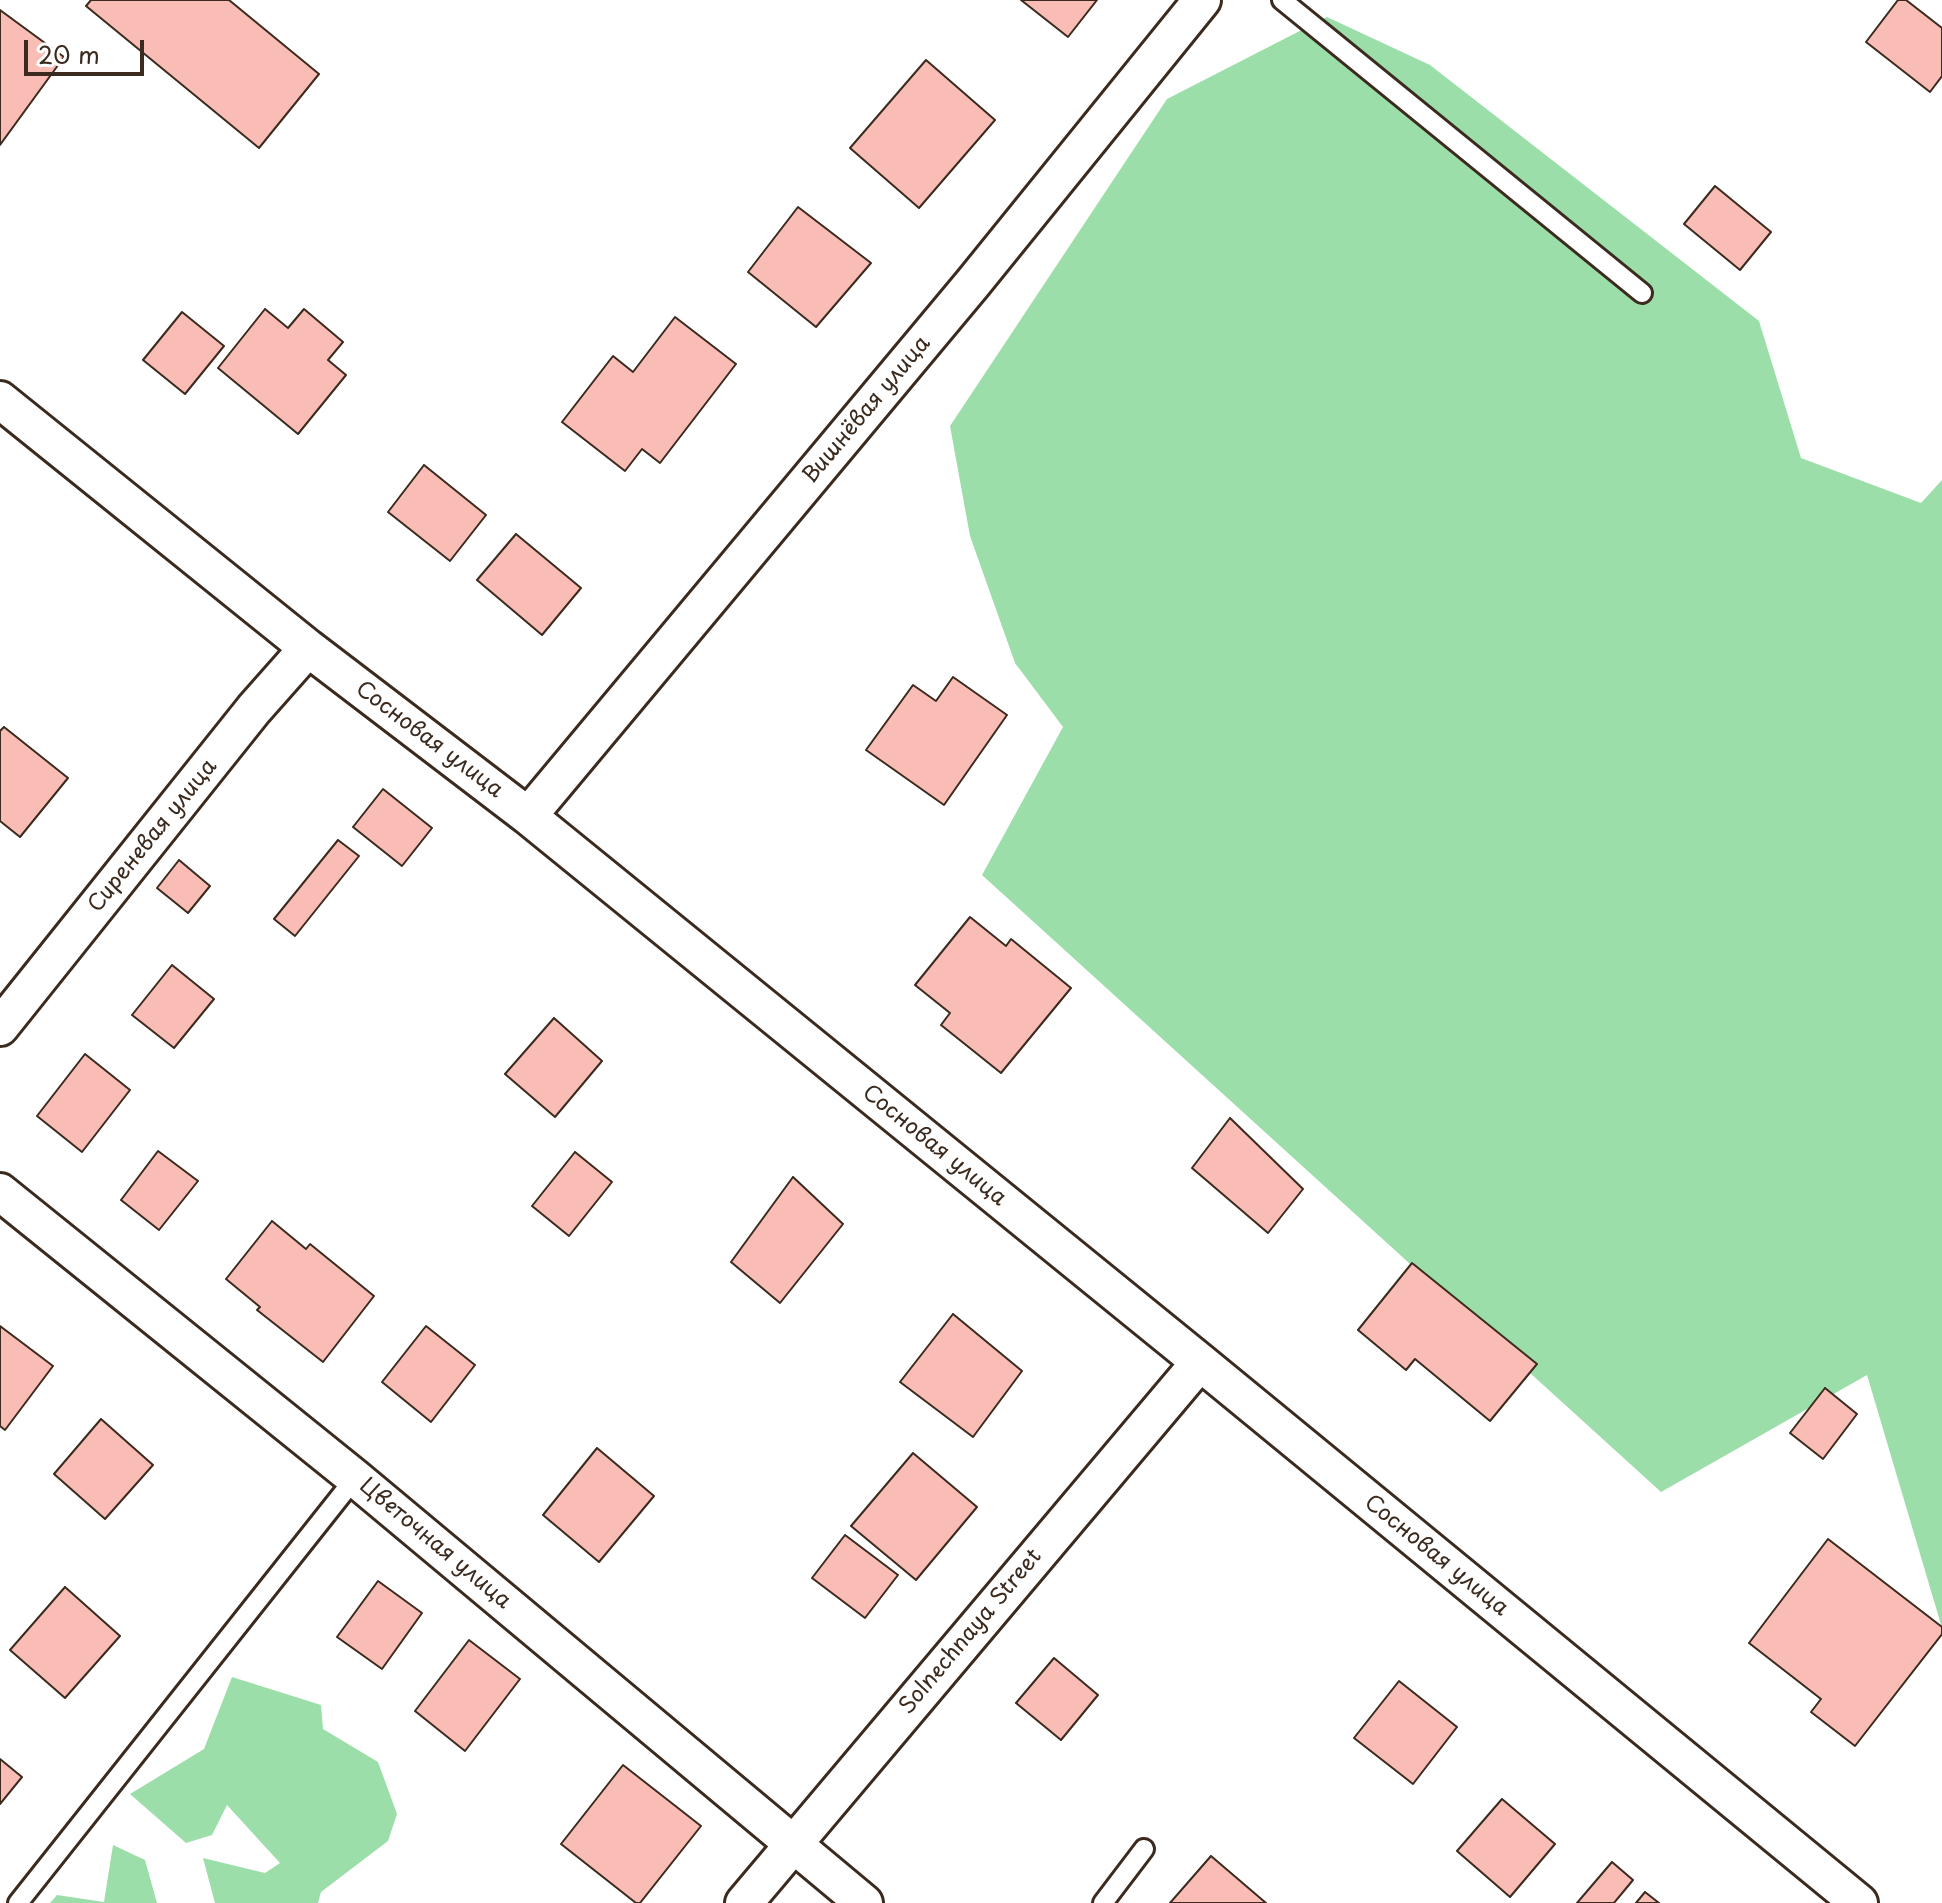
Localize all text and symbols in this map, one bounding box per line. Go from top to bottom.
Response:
scale bar [28,24,148,74]
text: 20 m [38,36,100,72]
street label: Вишнёвая улица [798,331,936,489]
street label: Сосновая улица [350,676,508,804]
street label: Сиреневая улица [83,754,223,918]
street label: Сосновая улица [857,1080,1011,1212]
street label: Цветочная улица [354,1473,516,1615]
street label: Сосновая улица [1359,1490,1513,1622]
street label: Solnechnaya Street [894,1544,1048,1720]

